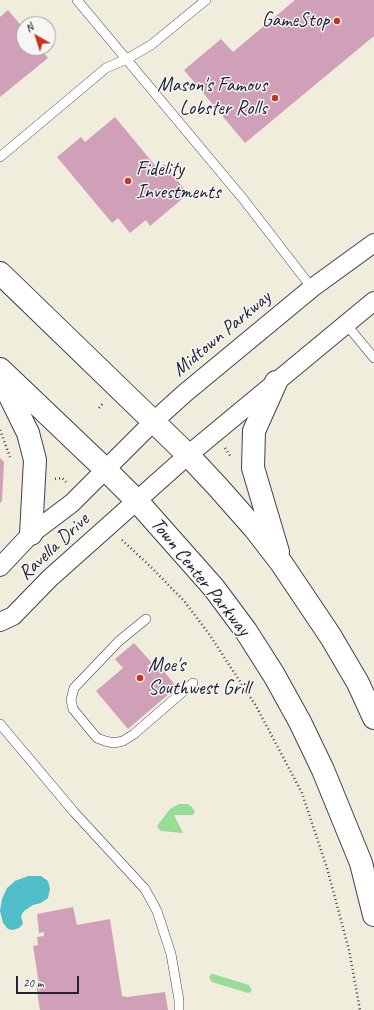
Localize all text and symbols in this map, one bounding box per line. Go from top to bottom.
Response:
place label: GameStop [262,9,329,33]
north arrow [16,16,56,56]
marker: GameStop [332,16,342,26]
text: N [22,20,36,35]
place label: Mason's Famous Lobster Rolls [157,74,267,121]
marker: Mason's Famous Lobster Rolls [270,93,280,103]
place label: Fidelity Investments [136,158,221,205]
marker: Fidelity Investments [123,176,133,186]
street label: Midtown Parkway [168,286,276,382]
street label: Ravella Drive [14,508,94,586]
street label: Town Center Parkway [145,513,255,641]
place label: Moe's Southwest Grill [148,654,250,701]
marker: Moe's Southwest Grill [135,673,145,683]
scale bar [18,968,81,994]
text: 20 m [23,975,43,991]

